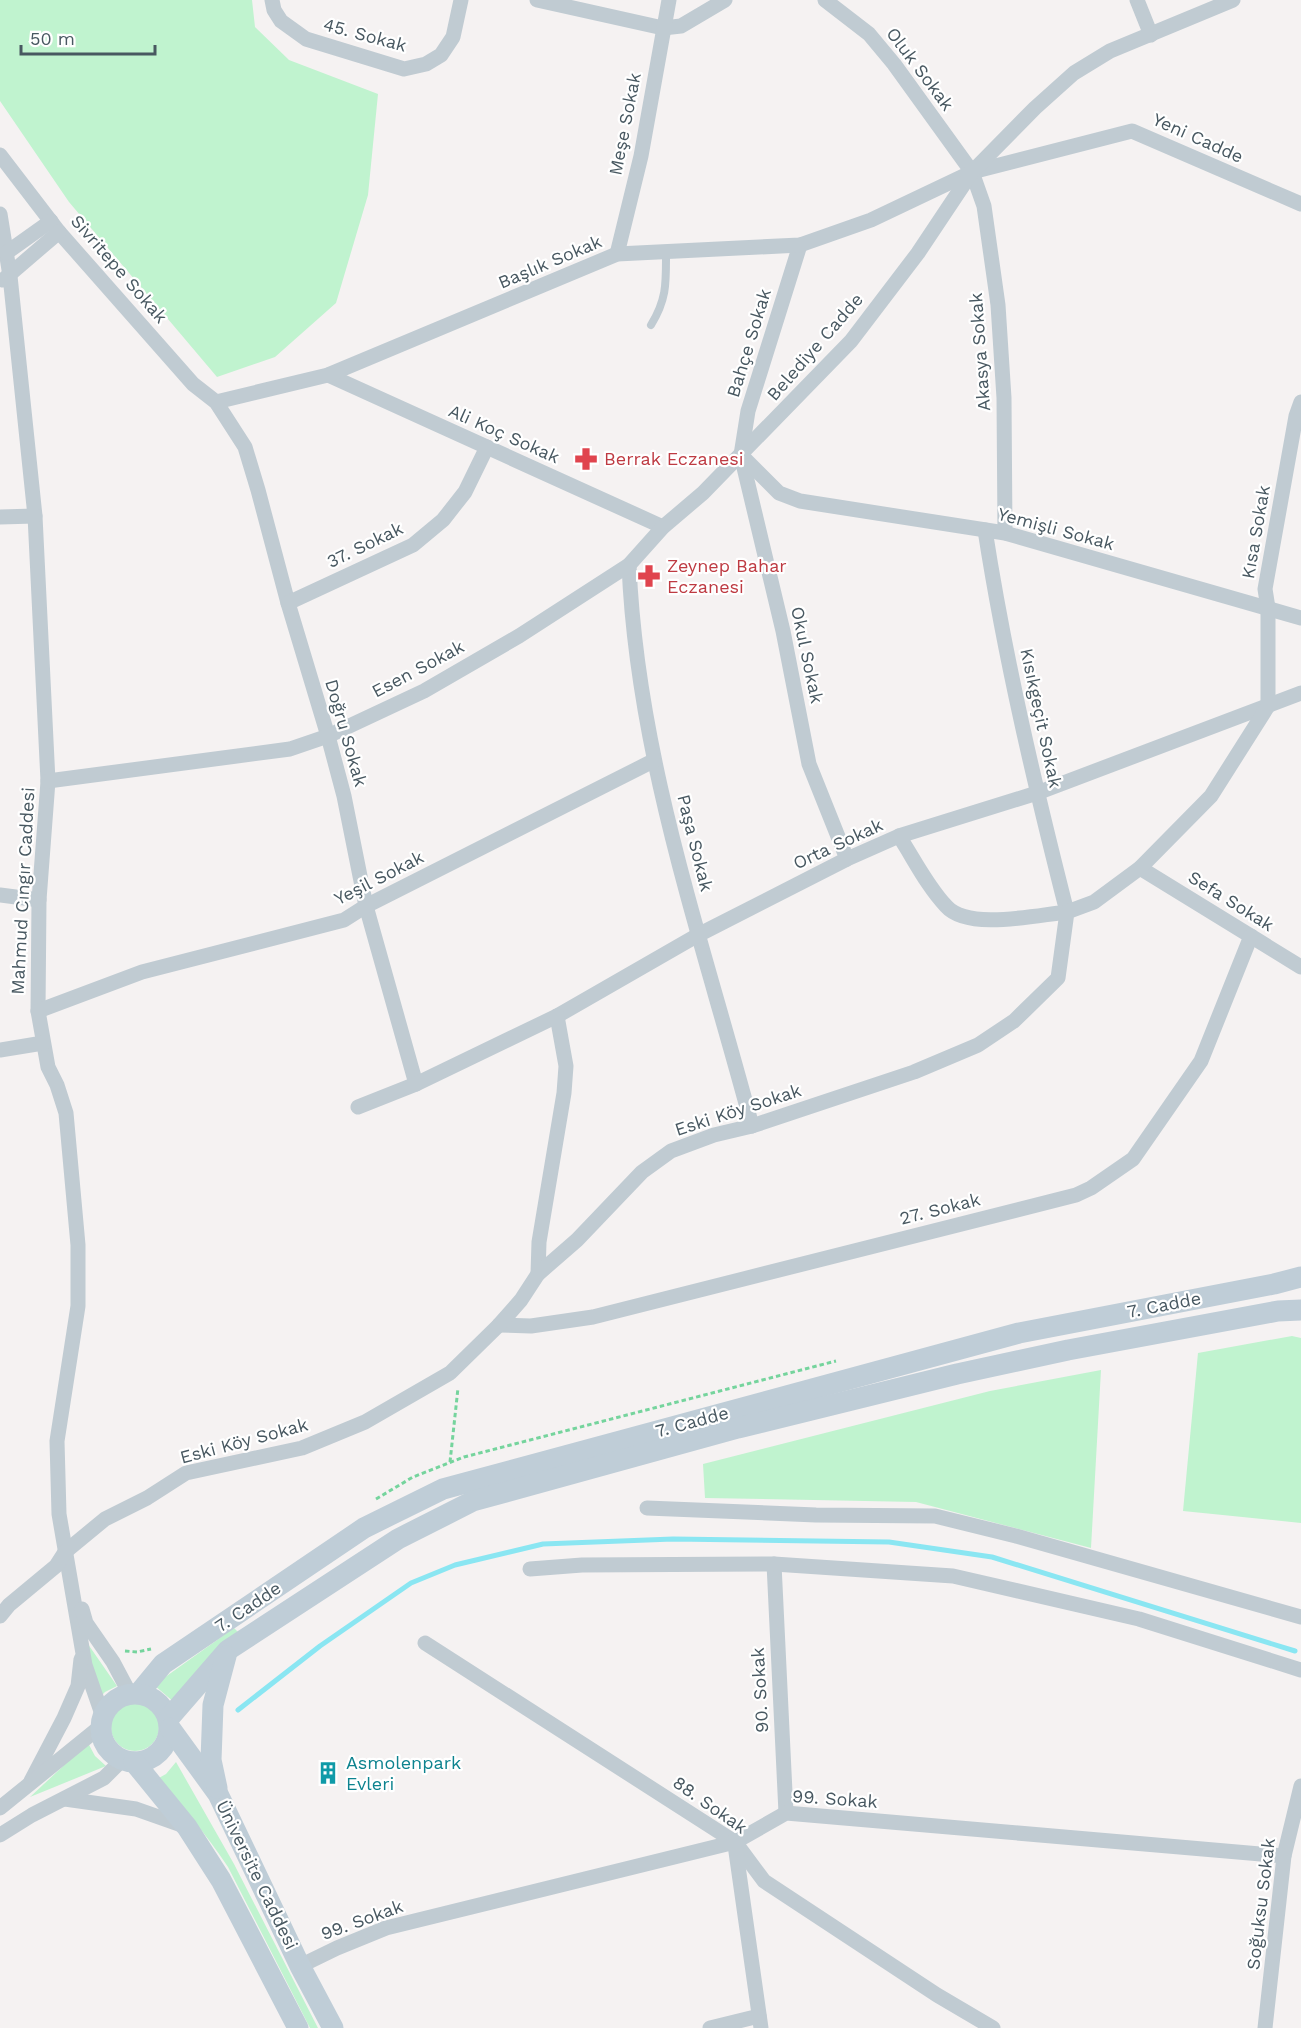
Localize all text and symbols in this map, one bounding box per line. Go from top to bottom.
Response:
street label: 45. Sokak [321,13,409,56]
scale bar [21,18,154,56]
street label: Oluk Sokak [882,23,959,114]
text: 50 m [30,28,75,49]
street label: Meşe Sokak [604,71,645,177]
street label: Yeni Cadde [1150,108,1247,167]
street label: Sivritepe Sokak [67,210,172,327]
street label: Başlık Sokak [495,230,605,293]
street label: Bahçe Sokak [722,286,775,400]
street label: Belediye Cadde [762,289,867,405]
street label: Akasya Sokak [965,292,994,412]
street label: Ali Koç Sokak [446,400,563,467]
pharmacy icon: Berrak Eczanesi [573,446,599,472]
place label: Berrak Eczanesi [604,448,744,469]
street label: Kısa Sokak [1237,483,1274,580]
street label: Yemişli Sokak [995,503,1117,554]
street label: 37. Sokak [323,517,406,572]
place label: Zeynep Bahar Eczanesi [667,555,787,597]
pharmacy icon: Zeynep Bahar Eczanesi [636,563,662,589]
street label: Okul Sokak [787,605,828,705]
street label: Esen Sokak [368,635,467,702]
street label: Kısıkgeçit Sokak [1016,646,1067,790]
street label: Doğru Sokak [321,677,372,789]
street label: Mahmud Cıngır Caddesi [7,787,38,995]
street label: Paşa Sokak [673,792,718,894]
street label: Orta Sokak [790,814,886,873]
street label: Yeşil Sokak [331,846,427,909]
street label: Sefa Sokak [1185,866,1278,935]
street label: Eski Köy Sokak [672,1079,804,1140]
street label: 27. Sokak [897,1188,982,1229]
street label: 7. Cadde [1125,1287,1203,1322]
street label: 7. Cadde [653,1402,731,1441]
street label: Eski Köy Sokak [178,1413,310,1468]
street label: 7. Cadde [211,1577,285,1636]
street label: 90. Sokak [747,1647,772,1733]
place label: Asmolenpark Evleri [346,1752,461,1794]
building icon: Asmolenpark Evleri [315,1760,341,1786]
street label: 88. Sokak [669,1771,751,1838]
street label: 99. Sokak [792,1785,878,1812]
street label: Üniversite Caddesi [212,1797,303,1953]
street label: Soğuksu Sokak [1242,1837,1279,1971]
street label: 99. Sokak [318,1895,406,1944]

